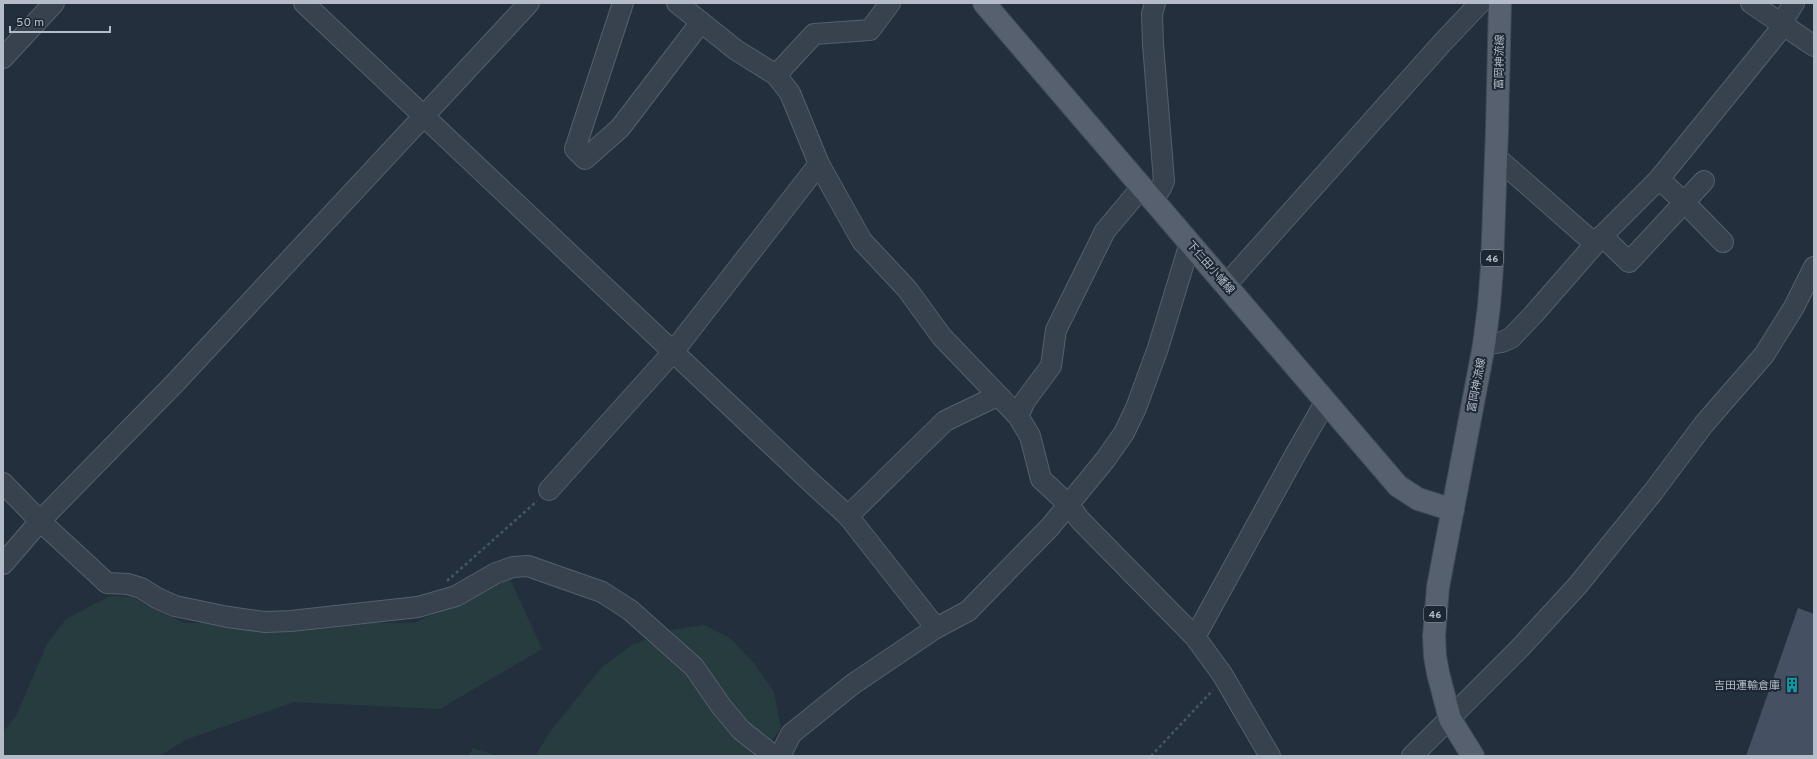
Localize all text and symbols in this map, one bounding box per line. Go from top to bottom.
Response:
scale bar [10,8,110,34]
text: 50 m [16,15,44,31]
street label: 富岡神流線 [1493,34,1507,90]
street label: 下仁田小幡線 [1183,238,1237,297]
road number: 46 [1481,250,1503,266]
street label: 富岡神流線 [1465,357,1489,414]
road number: 46 [1424,606,1446,622]
building icon: 吉田運輸倉庫 [1783,676,1801,694]
place label: 吉田運輸倉庫 [1714,679,1780,693]

